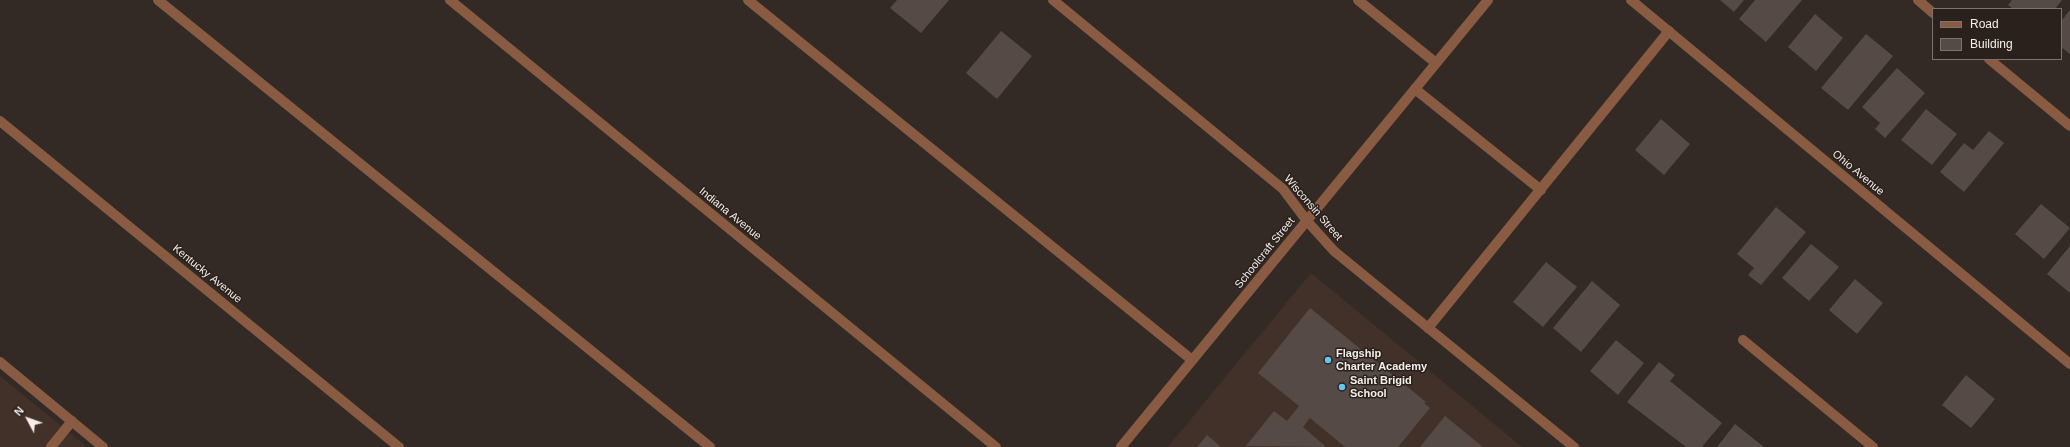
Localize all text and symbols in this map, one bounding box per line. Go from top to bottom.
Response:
legend [1932,8,2062,60]
text: Road [1970,17,1999,31]
text: Building [1970,37,2013,51]
street label: Ohio Avenue [1829,148,1887,198]
street label: Wisconsin Street [1281,173,1345,243]
street label: Indiana Avenue [696,185,764,243]
street label: Schoolcraft Street [1232,215,1298,291]
street label: Kentucky Avenue [170,242,244,306]
place label: Flagship Charter Academy [1336,347,1427,373]
marker: Flagship Charter Academy [1323,355,1333,365]
place label: Saint Brigid School [1350,374,1412,400]
marker: Saint Brigid School [1337,382,1347,392]
north arrow [8,399,48,439]
text: N [12,404,26,418]

